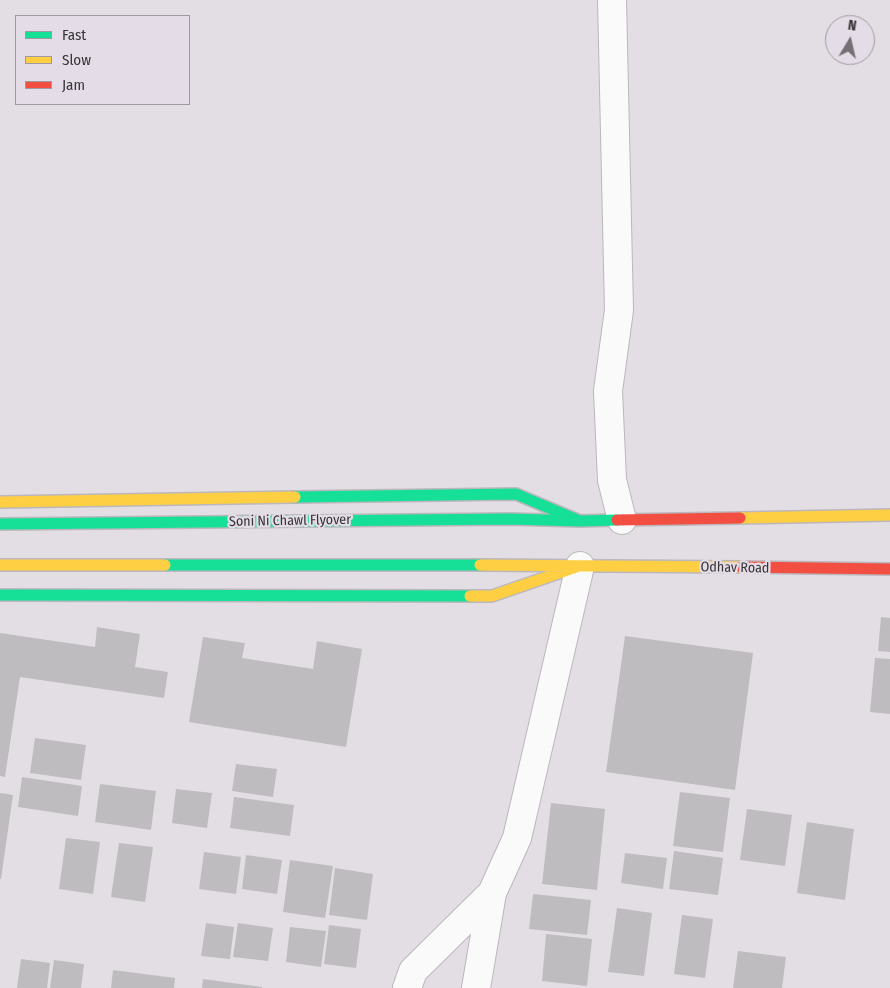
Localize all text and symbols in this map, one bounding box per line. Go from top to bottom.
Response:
legend [15,15,190,105]
north arrow [825,15,875,65]
text: N [847,17,858,35]
text: Fast [62,26,86,44]
text: Slow [62,51,91,69]
text: Jam [62,76,85,94]
street label: Soni Ni Chawl Flyover [229,512,351,530]
street label: Odhav Road [700,559,770,577]

